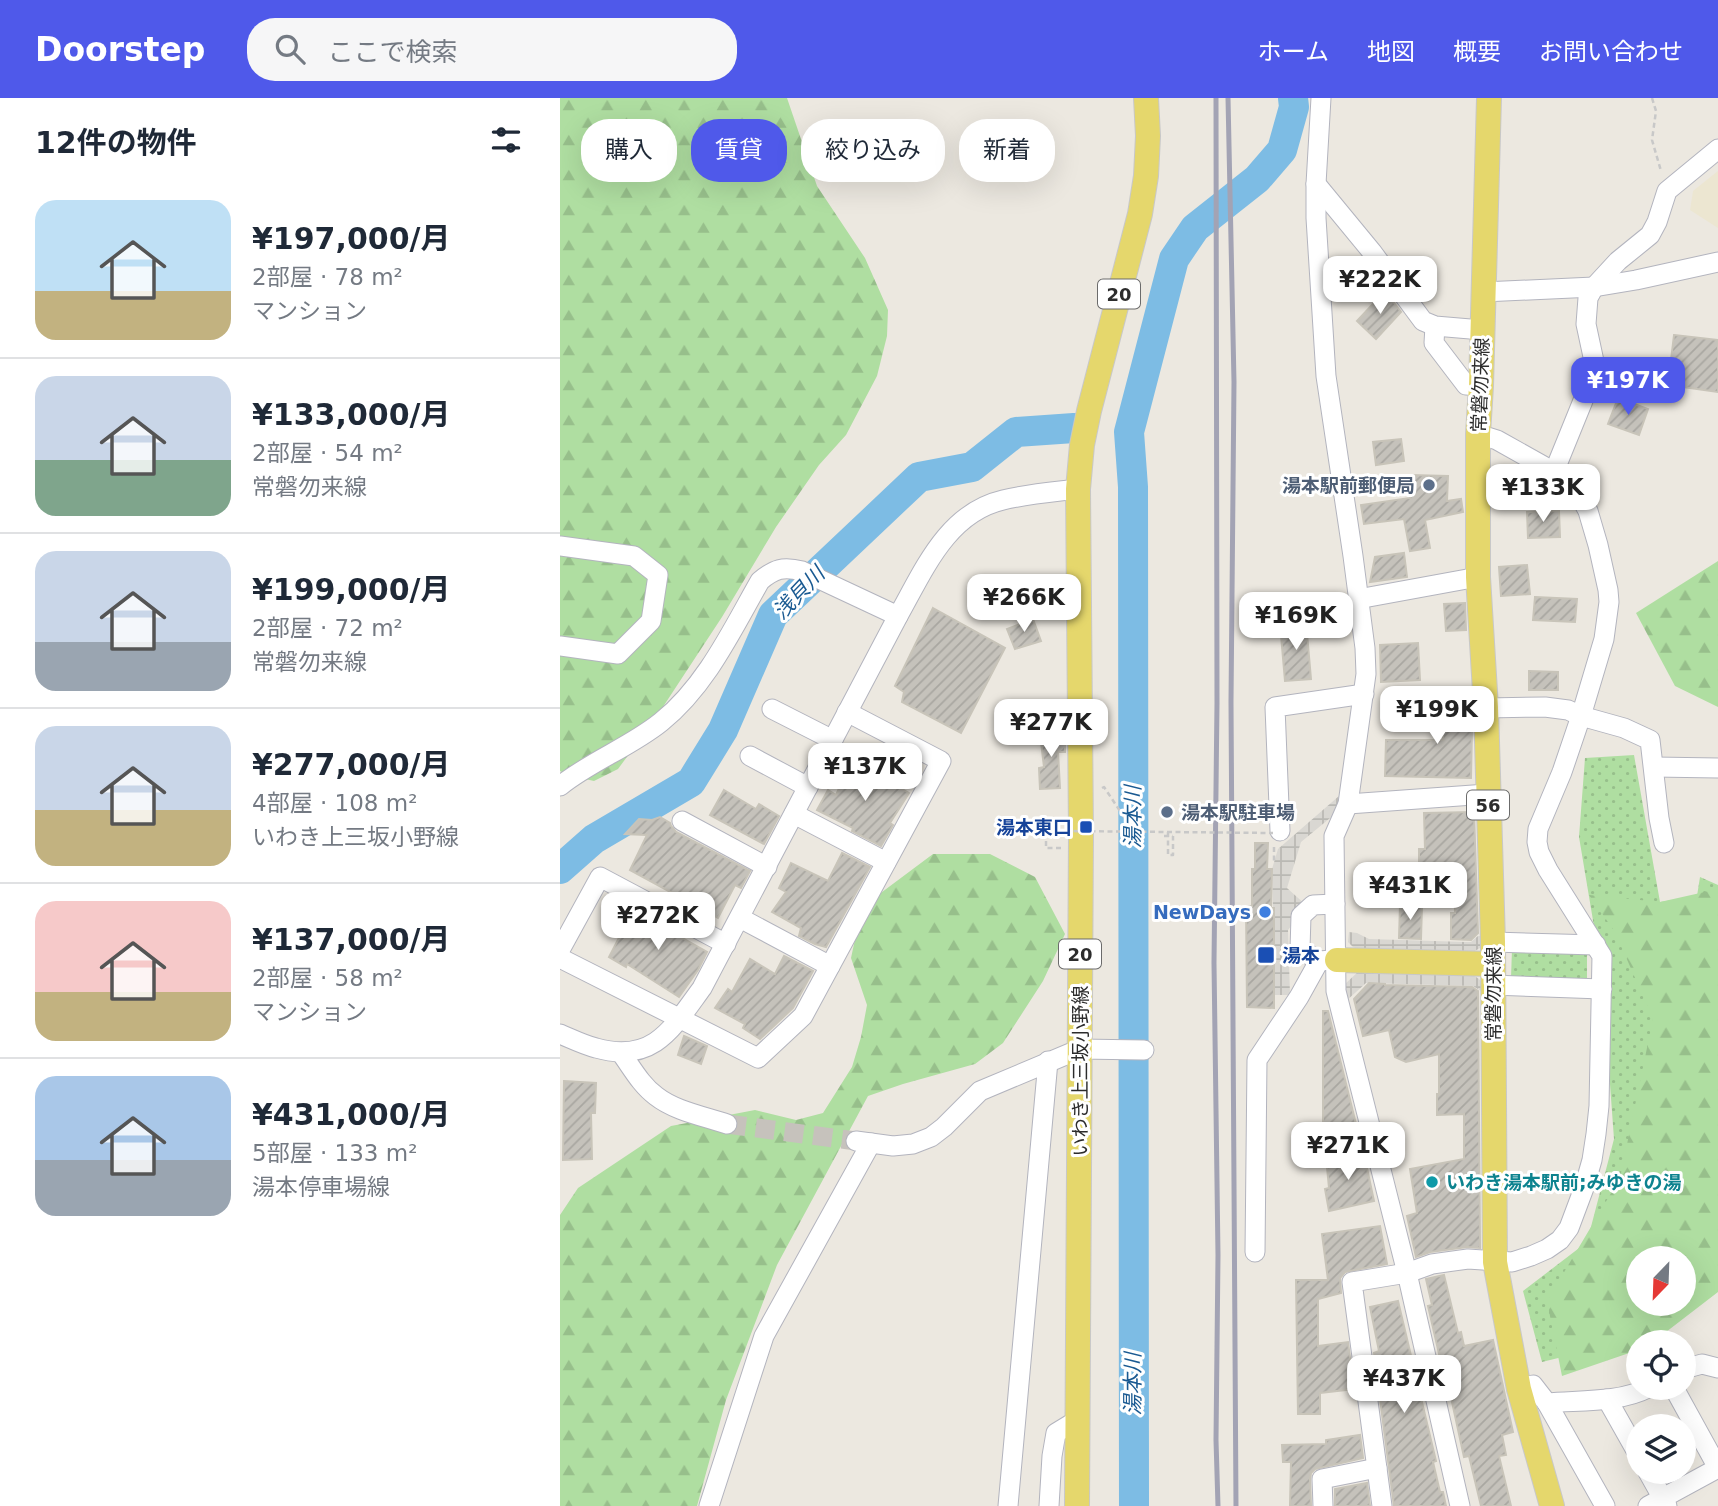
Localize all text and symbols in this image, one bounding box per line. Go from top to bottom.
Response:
search box [247,18,737,81]
text: Doorstep [35,30,205,69]
icon: search [271,30,309,68]
text: ここで検索 [327,37,457,67]
text: ホーム [1258,38,1329,66]
text: 地図 [1367,38,1415,66]
text: 概要 [1453,38,1501,66]
text: お問い合わせ [1539,38,1683,66]
chip: 購入 [581,119,677,182]
chip: 賃貸 [691,119,787,182]
chip: 絞り込み [801,119,945,182]
chip: 新着 [959,119,1055,182]
icon: filters [487,121,525,159]
text: 12件の物件 [35,125,197,160]
text: ¥197,000/月 [252,221,450,256]
icon: home [91,228,175,312]
pin: ¥222K [1331,256,1429,316]
text: 2部屋 · 78 m² [252,264,403,290]
text: ¥222K [1339,266,1421,292]
road number: 20 [1098,280,1140,308]
text: マンション [252,298,367,324]
street label: 常磐勿来線 [1467,337,1493,433]
pin: ¥197K [1579,358,1677,417]
text: ¥197K [1587,367,1669,393]
text: ¥133,000/月 [252,397,450,432]
icon: home [91,404,175,488]
text: 2部屋 · 54 m² [252,440,403,466]
pin: ¥133K [1494,464,1592,524]
text: 常磐勿来線 [252,474,367,500]
place label: 湯本駅前郵便局 [1282,474,1415,496]
text: ¥133K [1502,474,1584,500]
marker: 湯本駅前郵便局 [1421,477,1437,493]
water label: 浅貝川 [768,561,831,624]
text: ¥199,000/月 [252,572,450,607]
pin: ¥266K [975,574,1073,634]
icon: home [91,579,175,663]
text: ¥266K [983,584,1065,610]
pin: ¥169K [1247,592,1345,652]
text: ¥169K [1255,602,1337,628]
text: 2部屋 · 72 m² [252,615,403,641]
text: 常磐勿来線 [252,649,367,675]
pin: ¥199K [1388,686,1486,746]
text: ¥199K [1396,696,1478,722]
pin: ¥277K [1002,700,1100,759]
text: ¥277K [1010,709,1092,735]
pin: ¥137K [816,744,914,803]
text: ¥277,000/月 [252,747,450,782]
text: ¥137K [824,753,906,779]
icon: home [91,754,175,838]
water label: 湯本川 [1121,784,1145,849]
text: 4部屋 · 108 m² [252,790,417,816]
road number: 56 [1467,790,1509,820]
place label: 湯本駅駐車場 [1181,801,1295,823]
marker: 湯本駅駐車場 [1159,804,1175,820]
place label: 湯本東口 [996,816,1072,838]
marker: 湯本東口 [1078,819,1094,835]
text: いわき上三坂小野線 [252,824,459,850]
pin: ¥431K [1361,862,1459,922]
text: ¥431K [1369,872,1451,898]
pin: ¥272K [609,892,707,952]
place label: NewDays [1153,901,1251,923]
text: ¥272K [617,902,699,928]
marker: NewDays [1257,904,1273,920]
text: ¥137,000/月 [252,922,450,957]
icon: home [91,929,175,1013]
road number: 20 [1059,940,1101,968]
place label: 湯本 [1282,944,1320,966]
marker: 湯本 [1256,945,1276,965]
street label: 常磐勿来線 [1482,946,1504,1042]
text: 2部屋 · 58 m² [252,965,403,991]
street label: いわき上三坂小野線 [1069,985,1091,1157]
text: マンション [252,999,367,1025]
text: ¥431,000/月 [252,1097,450,1132]
icon: home [91,1104,175,1188]
pin: ¥271K [1299,1122,1397,1182]
text: ¥271K [1307,1132,1389,1158]
text: 5部屋 · 133 m² [252,1140,417,1166]
place label: いわき湯本駅前;みゆきの湯 [1446,1171,1682,1193]
text: 湯本停車場線 [252,1174,390,1200]
marker: いわき湯本駅前;みゆきの湯 [1424,1174,1440,1190]
north arrow [1626,1246,1696,1316]
map controls [1626,1246,1696,1484]
button: locate [1626,1330,1696,1400]
water label: 湯本川 [1121,1351,1145,1416]
pin: ¥437K [1355,1356,1453,1415]
text: ¥437K [1363,1365,1445,1391]
button: layers [1626,1414,1696,1484]

